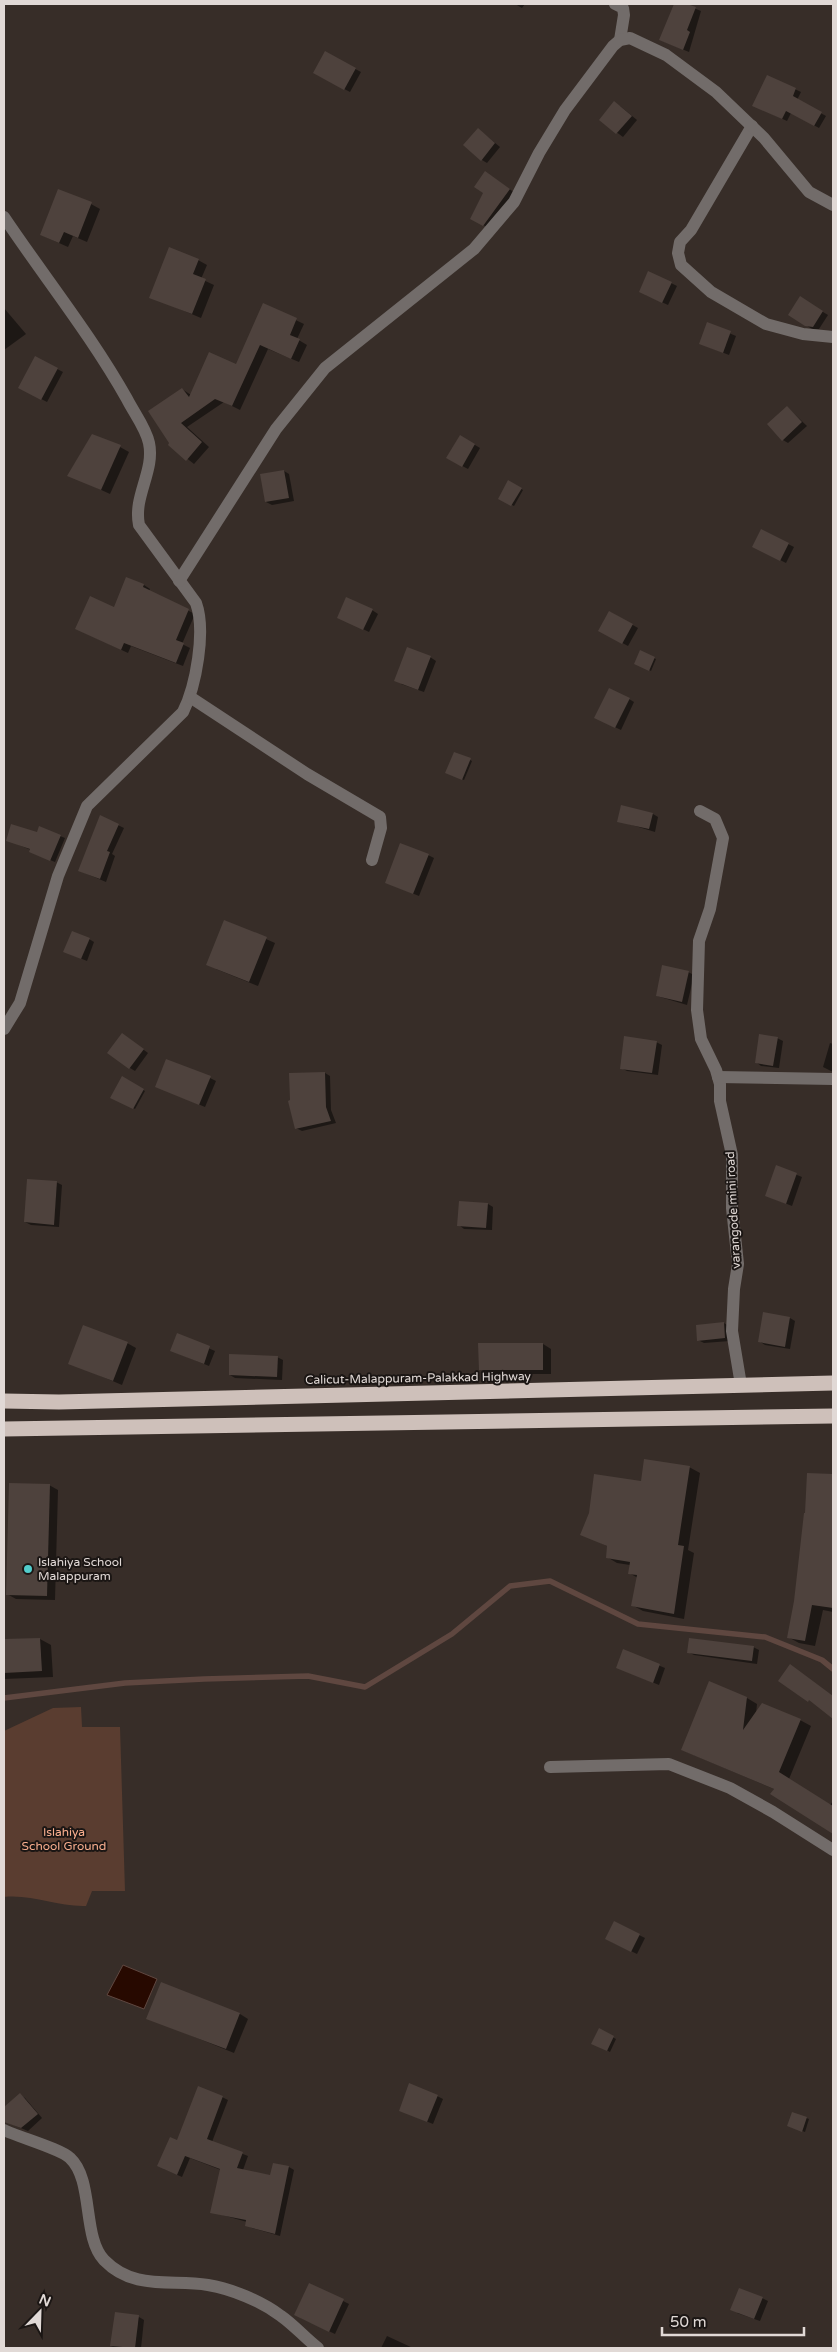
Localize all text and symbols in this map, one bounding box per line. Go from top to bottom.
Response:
street label: varangode mini road [723,1151,743,1269]
street label: Calicut-Malappuram-Palakkad Highway [305,1369,532,1387]
place label: Islahiya School Malappuram [38,1555,122,1583]
marker: Islahiya School Malappuram [22,1563,34,1575]
park label: Islahiya School Ground [22,1825,106,1853]
north arrow [15,2287,65,2337]
text: N [36,2290,53,2311]
scale bar [662,2304,804,2336]
text: 50 m [670,2313,707,2331]

